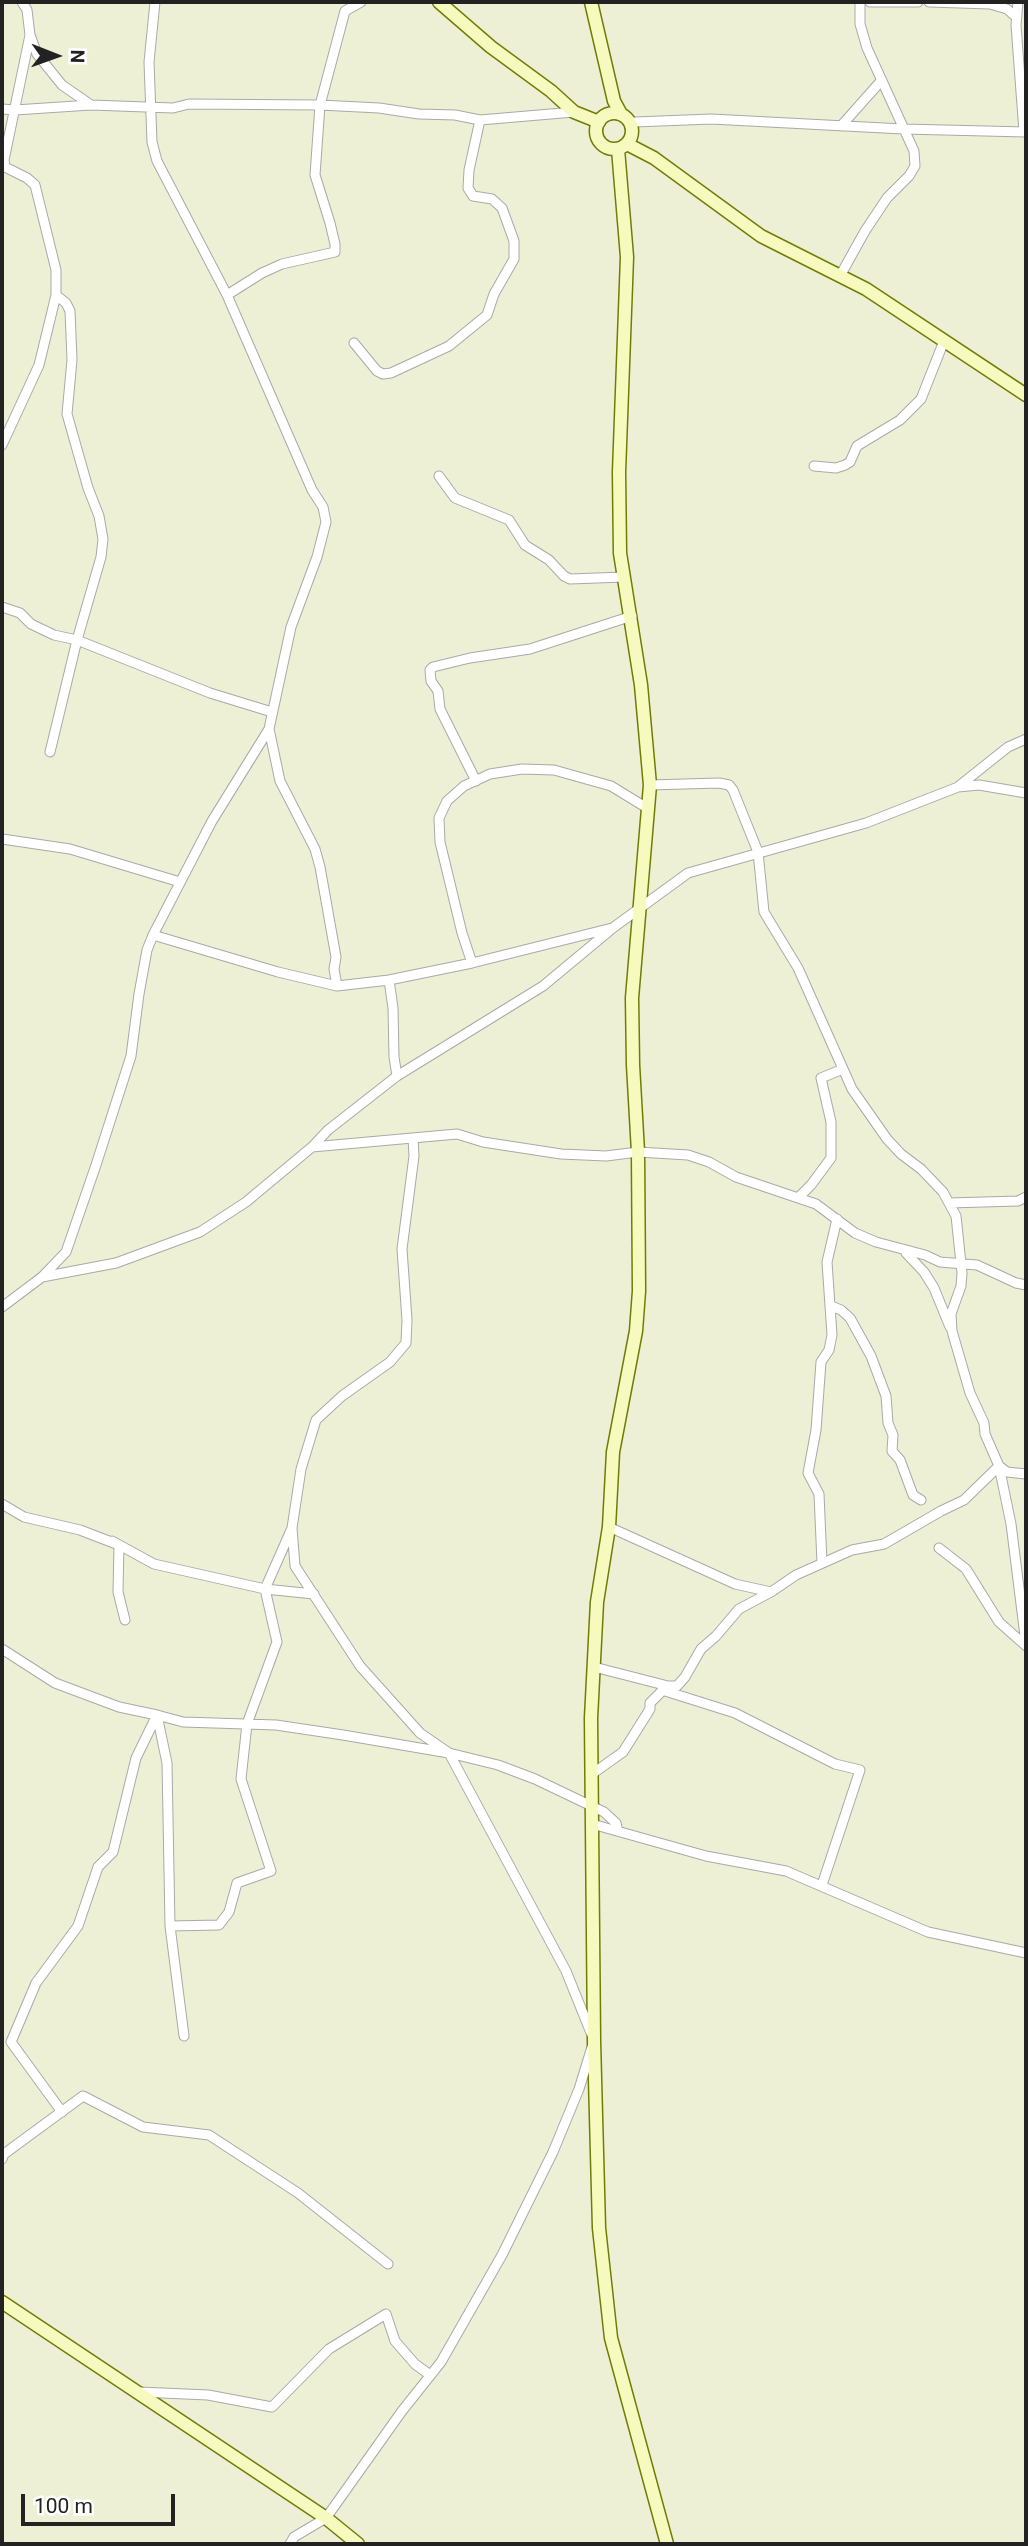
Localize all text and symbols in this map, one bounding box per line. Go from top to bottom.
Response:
north arrow [21,21,91,91]
text: N [66,49,89,63]
scale bar [24,2480,178,2524]
text: 100 m [34,2494,93,2518]

